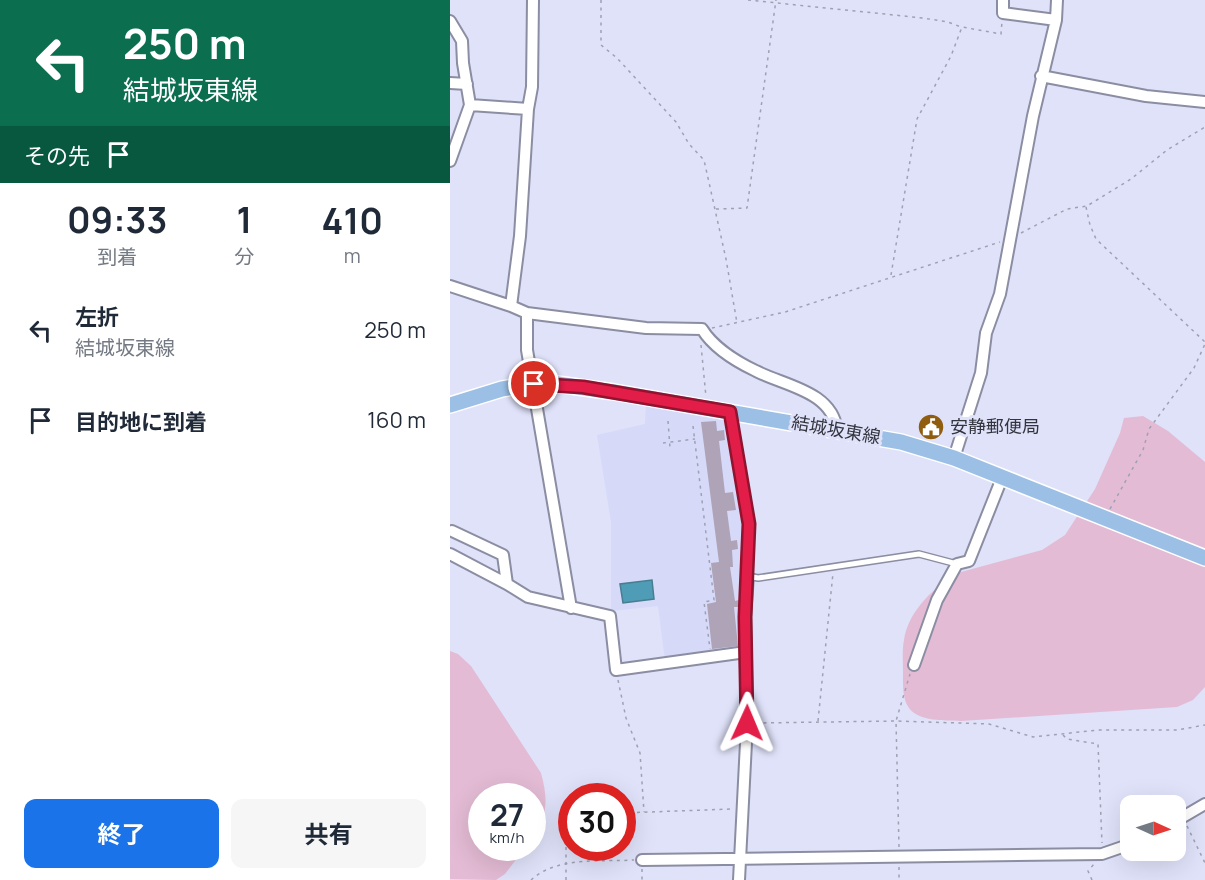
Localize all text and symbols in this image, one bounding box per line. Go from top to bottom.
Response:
text: 250 m [123,14,246,72]
icon: left [24,24,102,102]
text: 結城坂東線 [123,71,258,108]
icon: arrive [102,138,135,171]
text: その先 [24,141,90,171]
text: 09:33 [67,195,167,244]
text: 1 [237,195,252,244]
text: 410 [322,196,383,245]
text: m [344,242,361,269]
text: 到着 [97,243,137,270]
text: 分 [234,243,254,270]
text: 左折 [75,302,119,332]
icon: left [24,314,57,347]
text: 250 m [364,315,426,345]
text: 結城坂東線 [75,334,175,361]
pin [508,358,559,409]
icon: arrive [517,367,550,400]
icon: arrive [24,404,57,437]
text: 160 m [367,405,426,435]
text: 目的地に到着 [75,407,207,437]
street label: 結城坂東線 [790,409,883,449]
public building icon: 安静郵便局 [916,412,946,442]
place label: 安静郵便局 [950,414,1040,438]
position arrow [715,691,779,755]
speed limit sign: 30 [558,783,636,861]
text: 27 [490,794,524,835]
north arrow [1120,795,1186,861]
map controls [1120,795,1186,861]
button: 終了 [24,799,219,868]
button: 共有 [231,799,426,868]
text: km/h [490,827,524,848]

